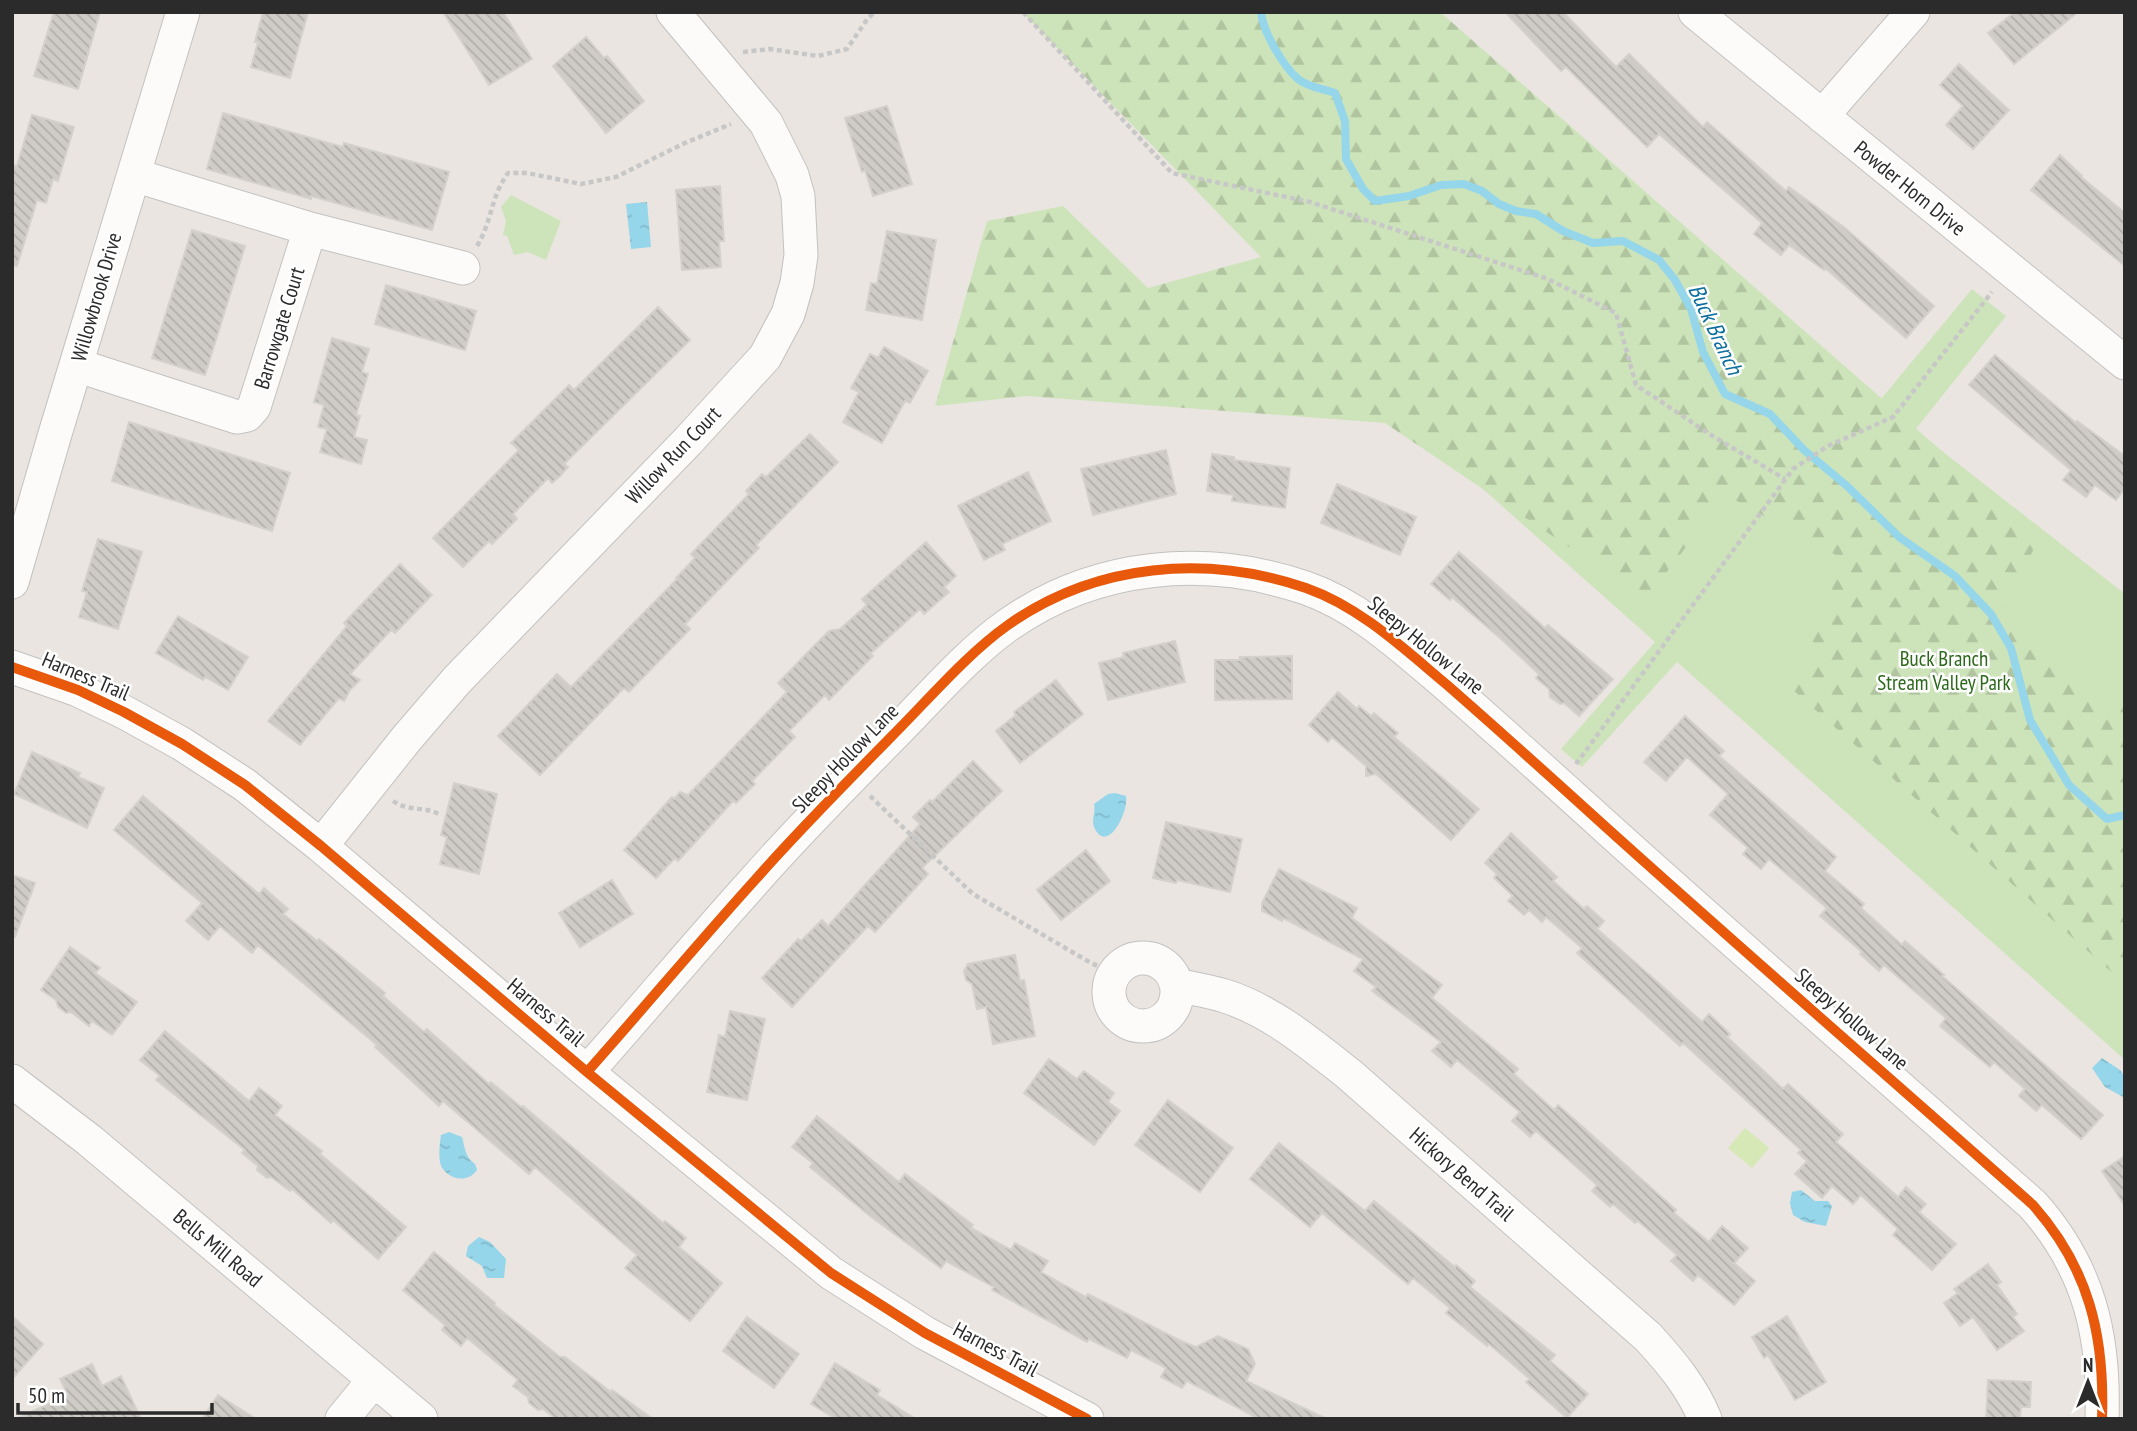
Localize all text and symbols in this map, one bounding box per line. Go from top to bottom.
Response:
street label: Powder Horn Drive [1849,135,1971,241]
street label: Willowbrook Drive [65,229,127,365]
street label: Barrowgate Court [248,263,310,392]
water label: Buck Branch [1682,279,1750,381]
street label: Willow Run Court [620,400,727,510]
street label: Sleepy Hollow Lane [1362,590,1490,700]
street label: Harness Trail [38,645,134,707]
park label: Buck Branch Stream Valley Park [1877,645,2011,696]
street label: Sleepy Hollow Lane [786,698,904,818]
street label: Sleepy Hollow Lane [1790,962,1914,1076]
street label: Harness Trail [502,972,590,1052]
street label: Hickory Bend Trail [1404,1121,1520,1227]
street label: Bells Mill Road [168,1203,268,1293]
street label: Harness Trail [949,1315,1043,1383]
north arrow [2053,1347,2123,1417]
text: N [2083,1353,2093,1377]
scale bar [18,1372,212,1416]
text: 50 m [28,1382,65,1409]

